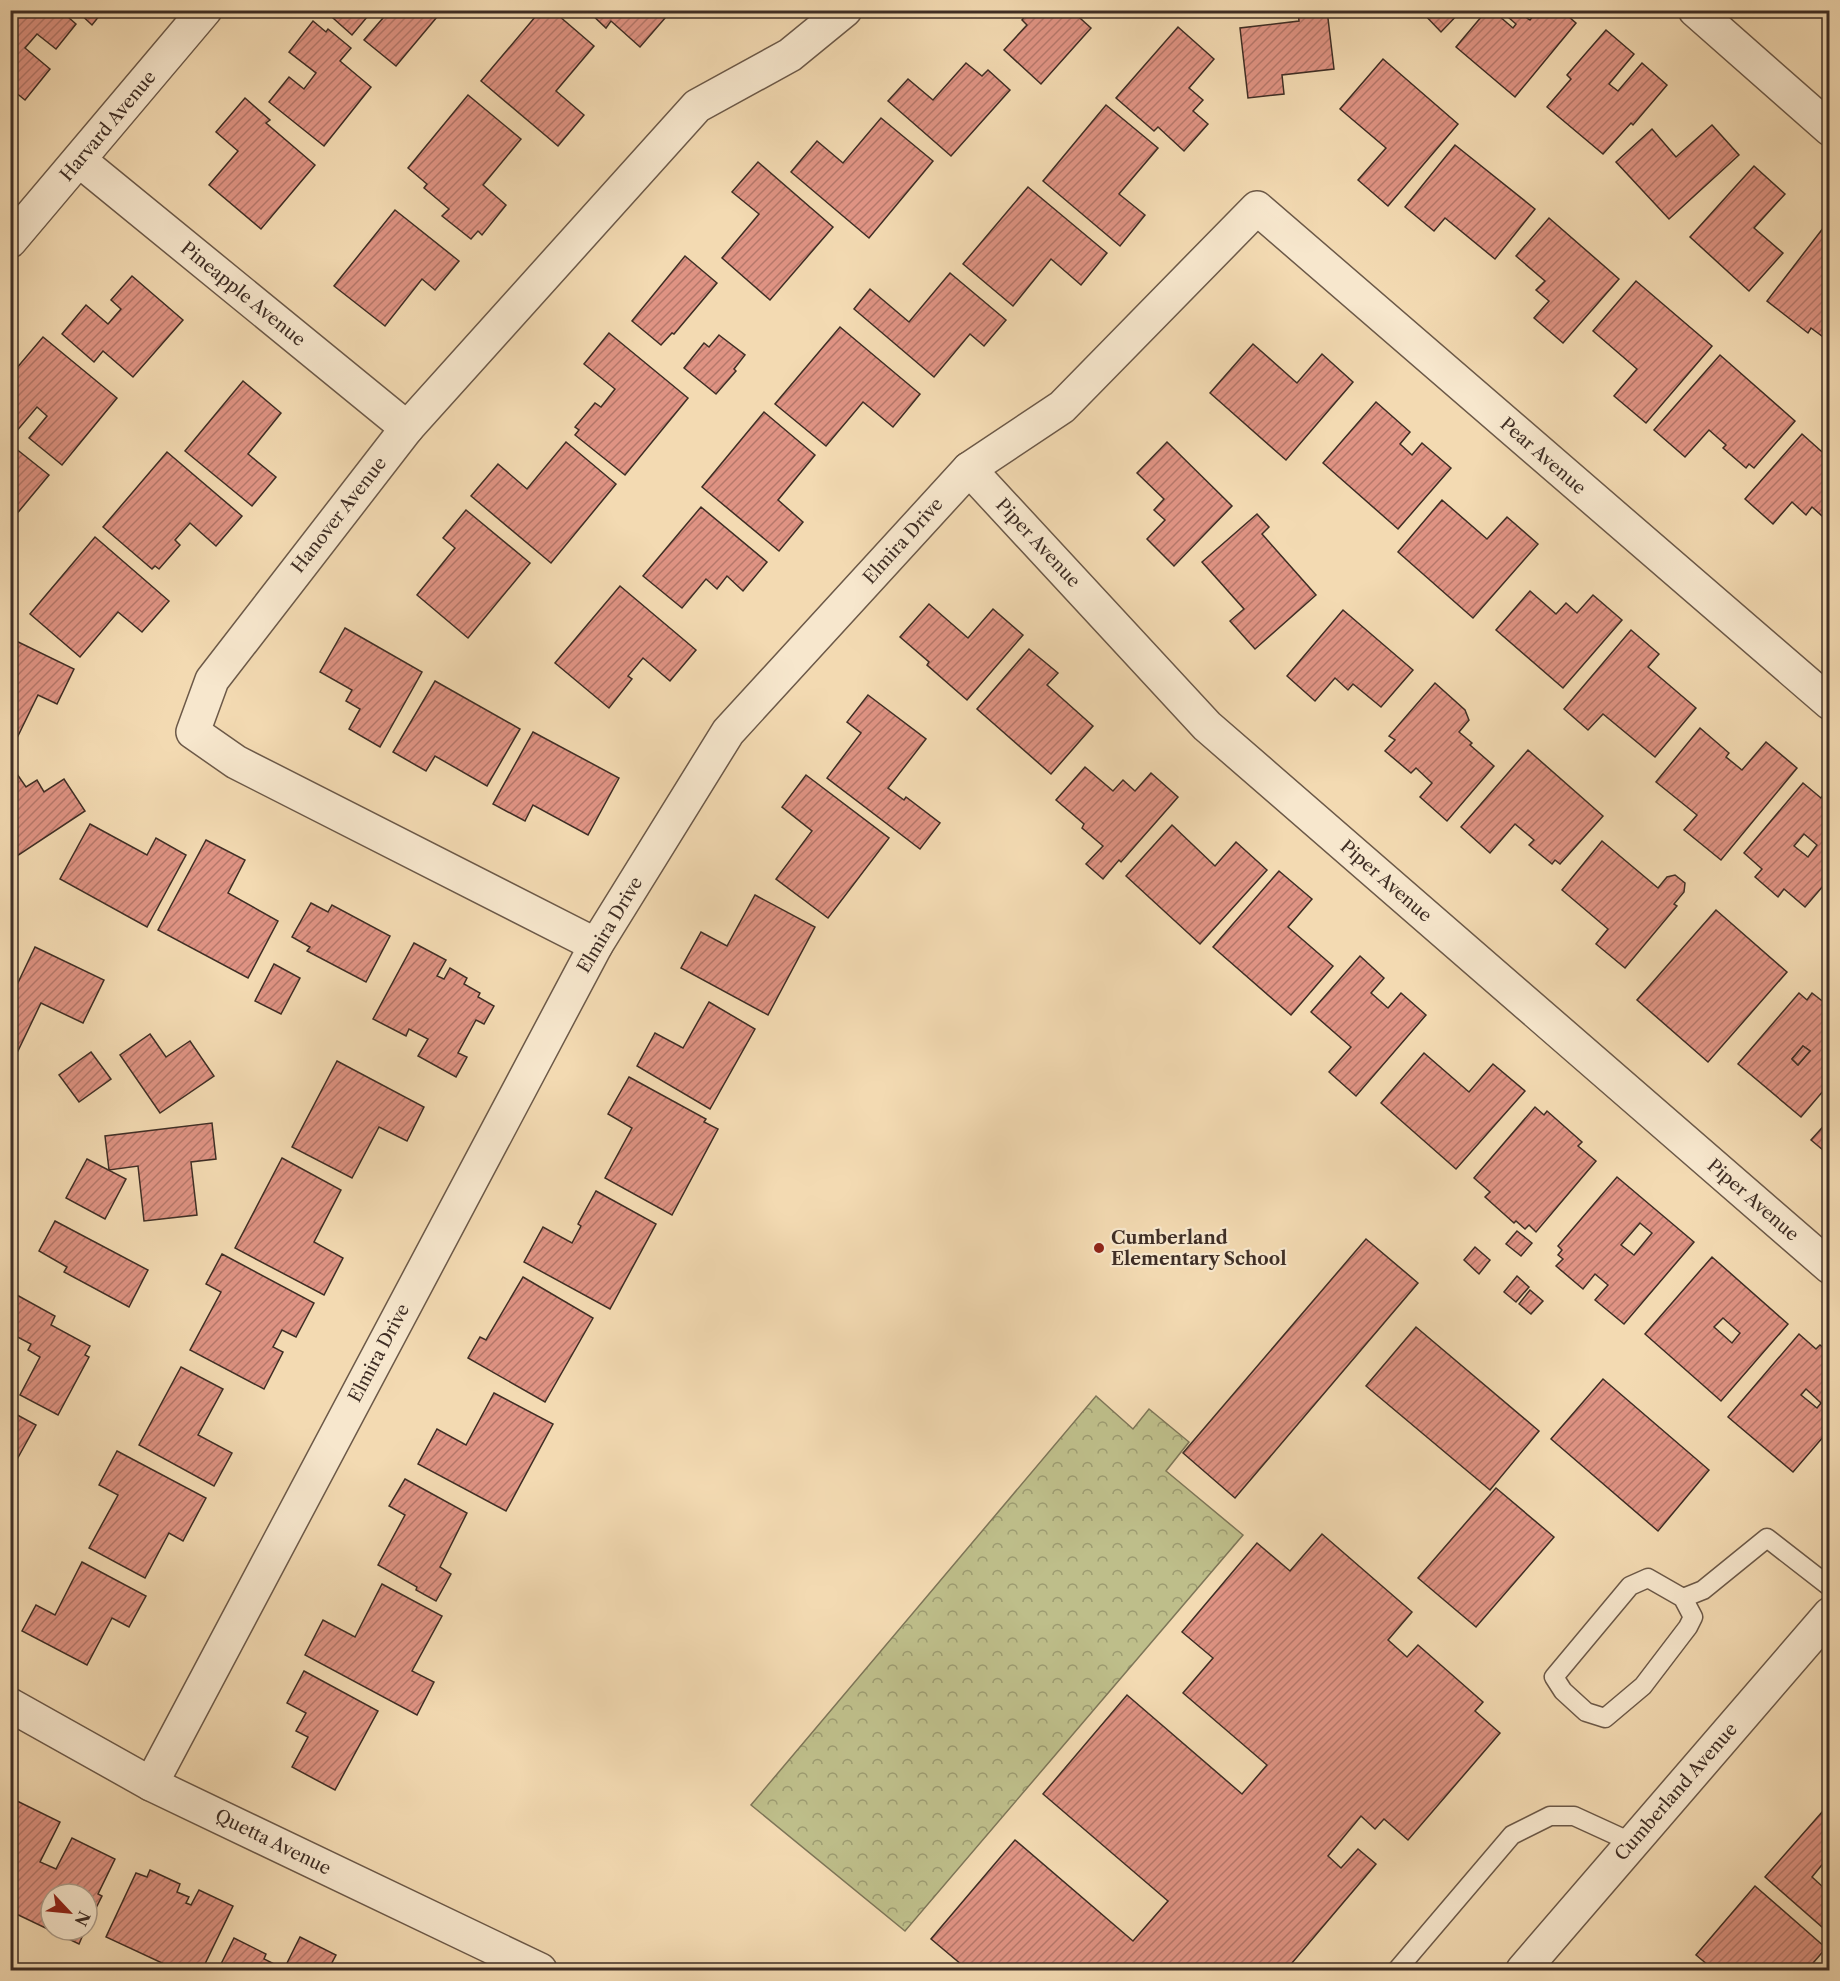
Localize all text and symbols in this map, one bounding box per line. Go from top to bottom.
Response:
street label: Harvard Avenue [55,66,161,186]
street label: Pineapple Avenue [176,237,310,351]
street label: Pear Avenue [1496,413,1590,499]
street label: Hanover Avenue [287,453,391,577]
street label: Elmira Drive [859,493,947,589]
street label: Piper Avenue [991,494,1085,592]
street label: Piper Avenue [1336,835,1436,927]
street label: Elmira Drive [573,873,647,977]
street label: Piper Avenue [1703,1154,1803,1246]
place label: Cumberland Elementary School [1111,1227,1287,1270]
marker: Cumberland Elementary School [1092,1241,1106,1255]
street label: Elmira Drive [344,1300,414,1406]
street label: Cumberland Avenue [1610,1719,1742,1865]
street label: Quetta Avenue [211,1804,335,1880]
north arrow [39,1882,99,1942]
text: N [70,1908,95,1929]

